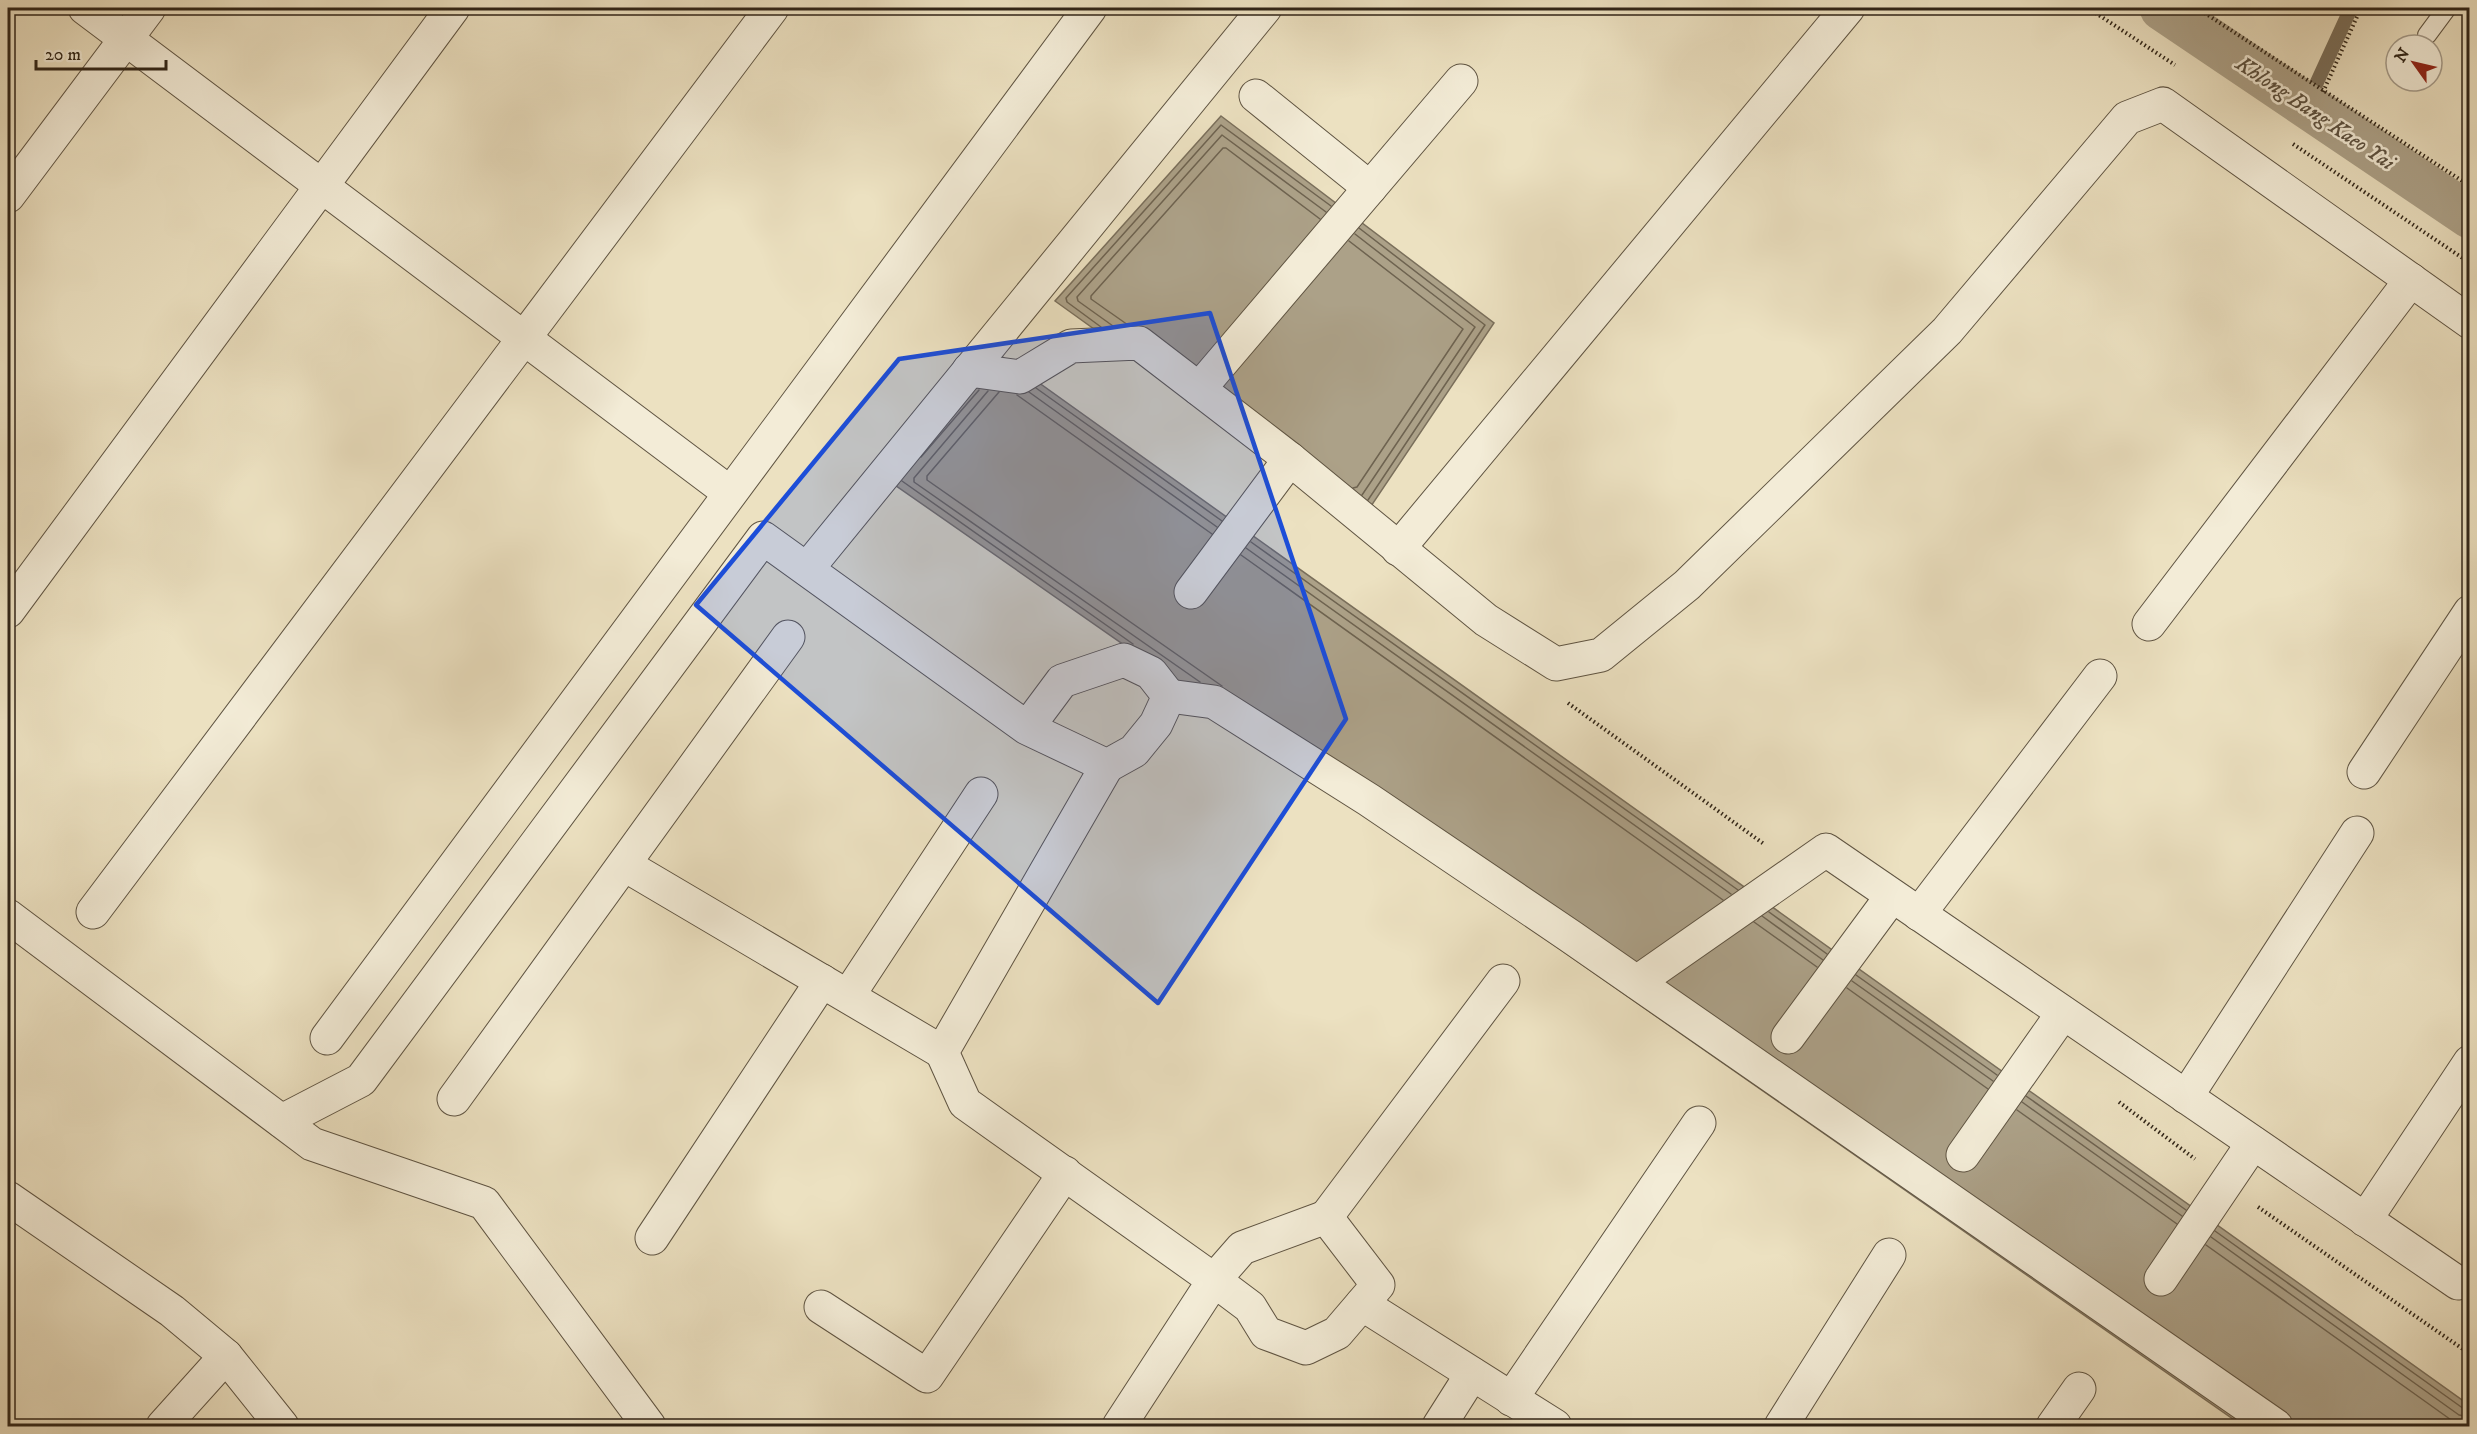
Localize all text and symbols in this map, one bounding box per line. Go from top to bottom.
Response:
scale bar [36,33,166,71]
north arrow [2384,33,2444,93]
text: 20 m [45,44,81,66]
text: N [2390,44,2414,66]
water label: Khlong Bang Kaeo Yai [2230,49,2401,177]

